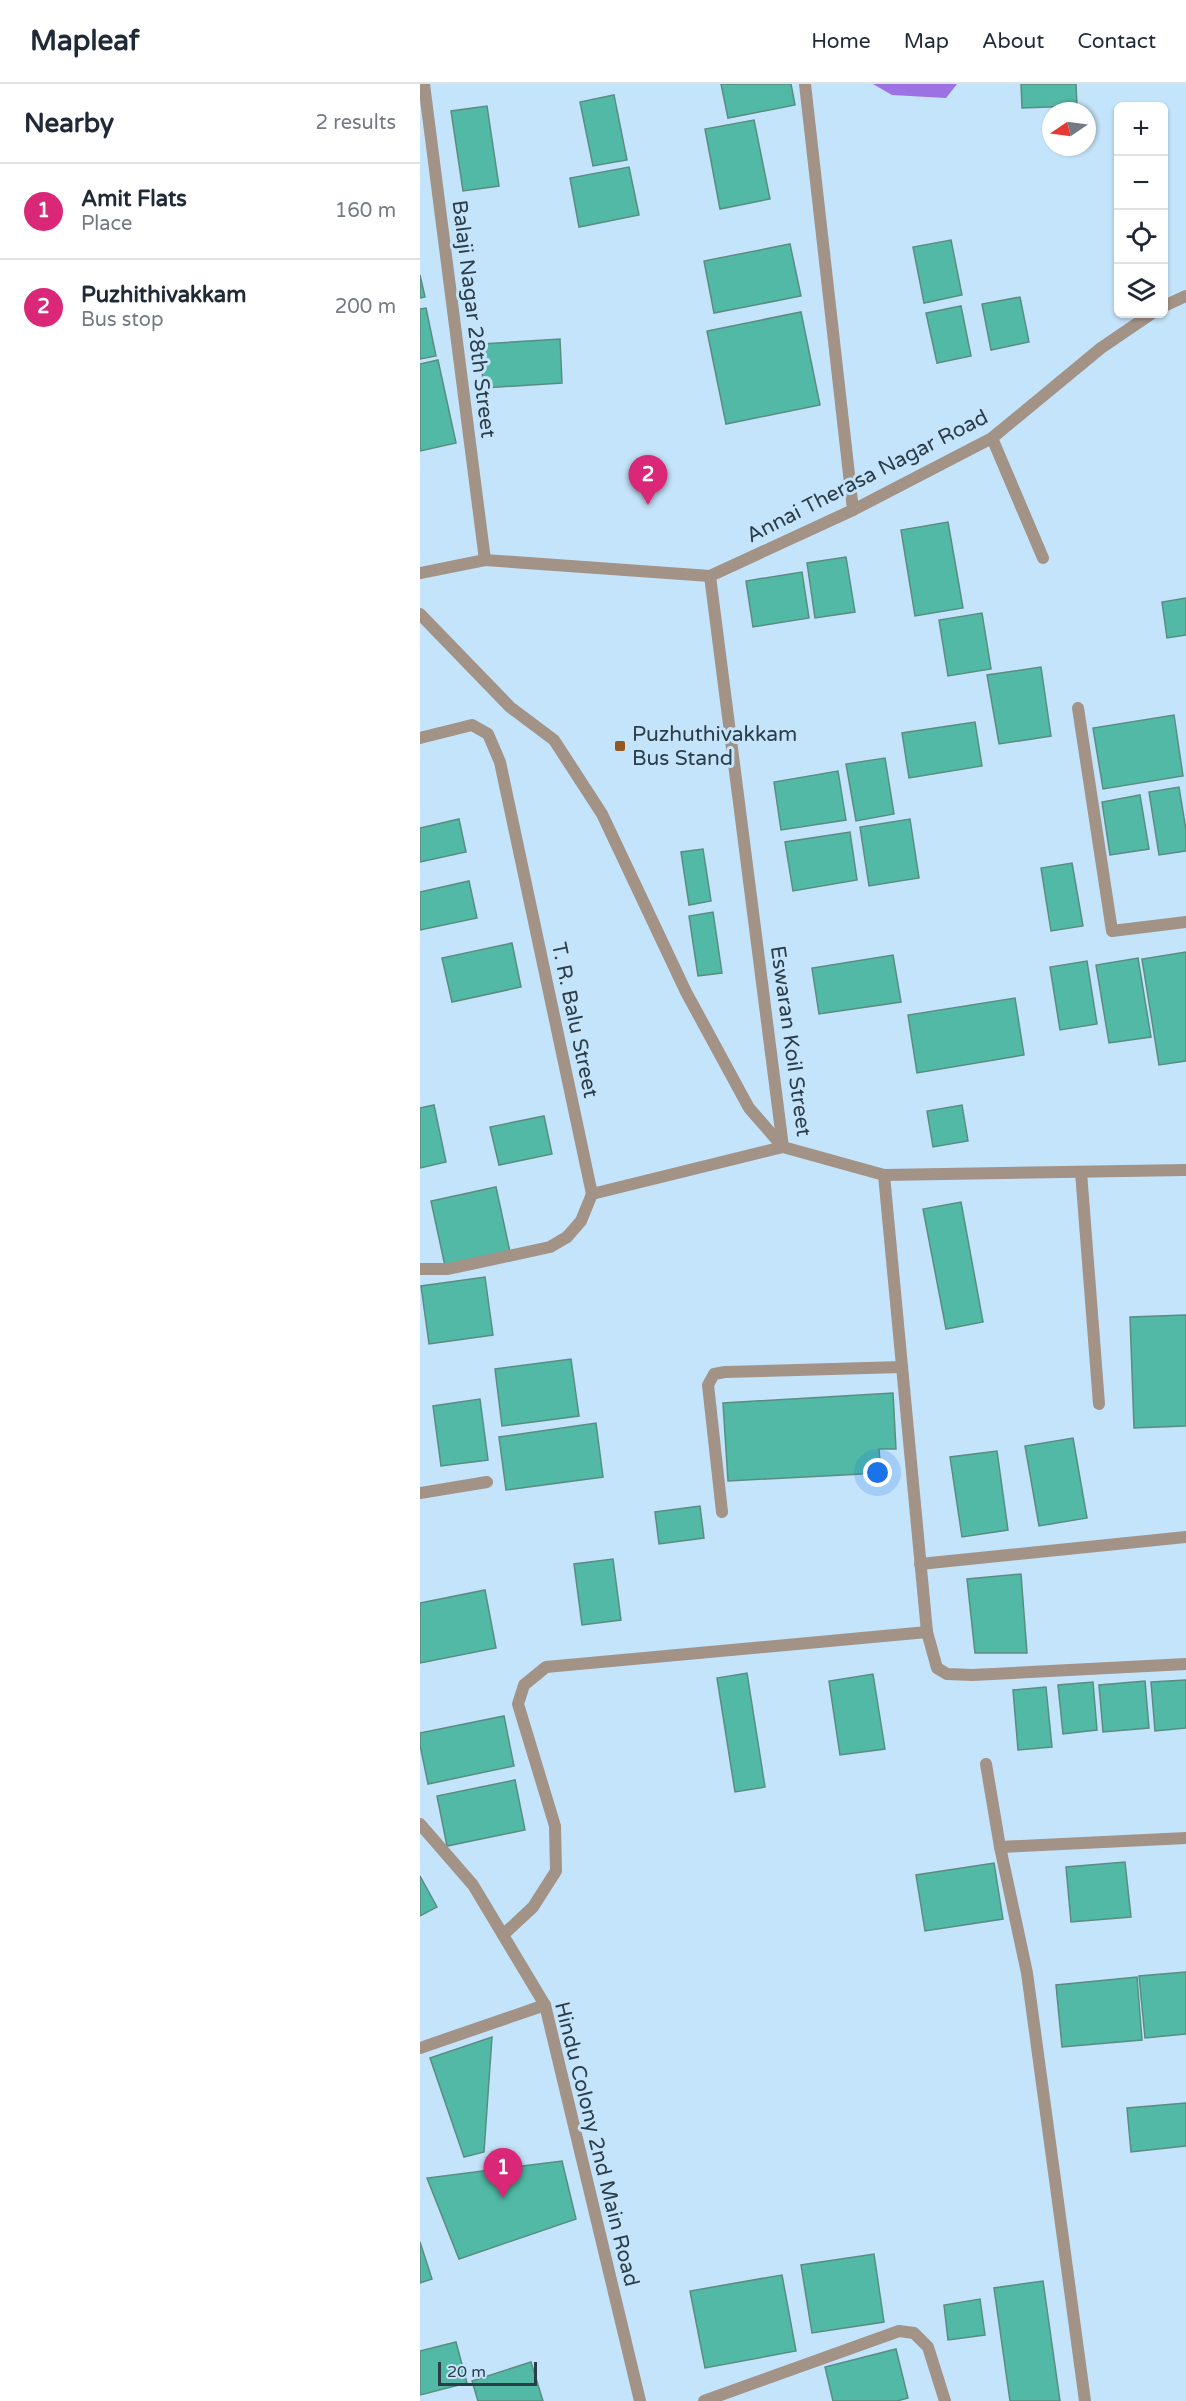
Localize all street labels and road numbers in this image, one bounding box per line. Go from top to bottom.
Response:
street label: Balaji Nagar 28th Street [447,199,500,439]
street label: Annai Therasa Nagar Road [742,404,992,548]
street label: T. R. Balu Street [546,940,603,1100]
street label: Eswaran Koil Street [765,944,816,1138]
street label: Hindu Colony 2nd Main Road [549,1999,644,2289]

